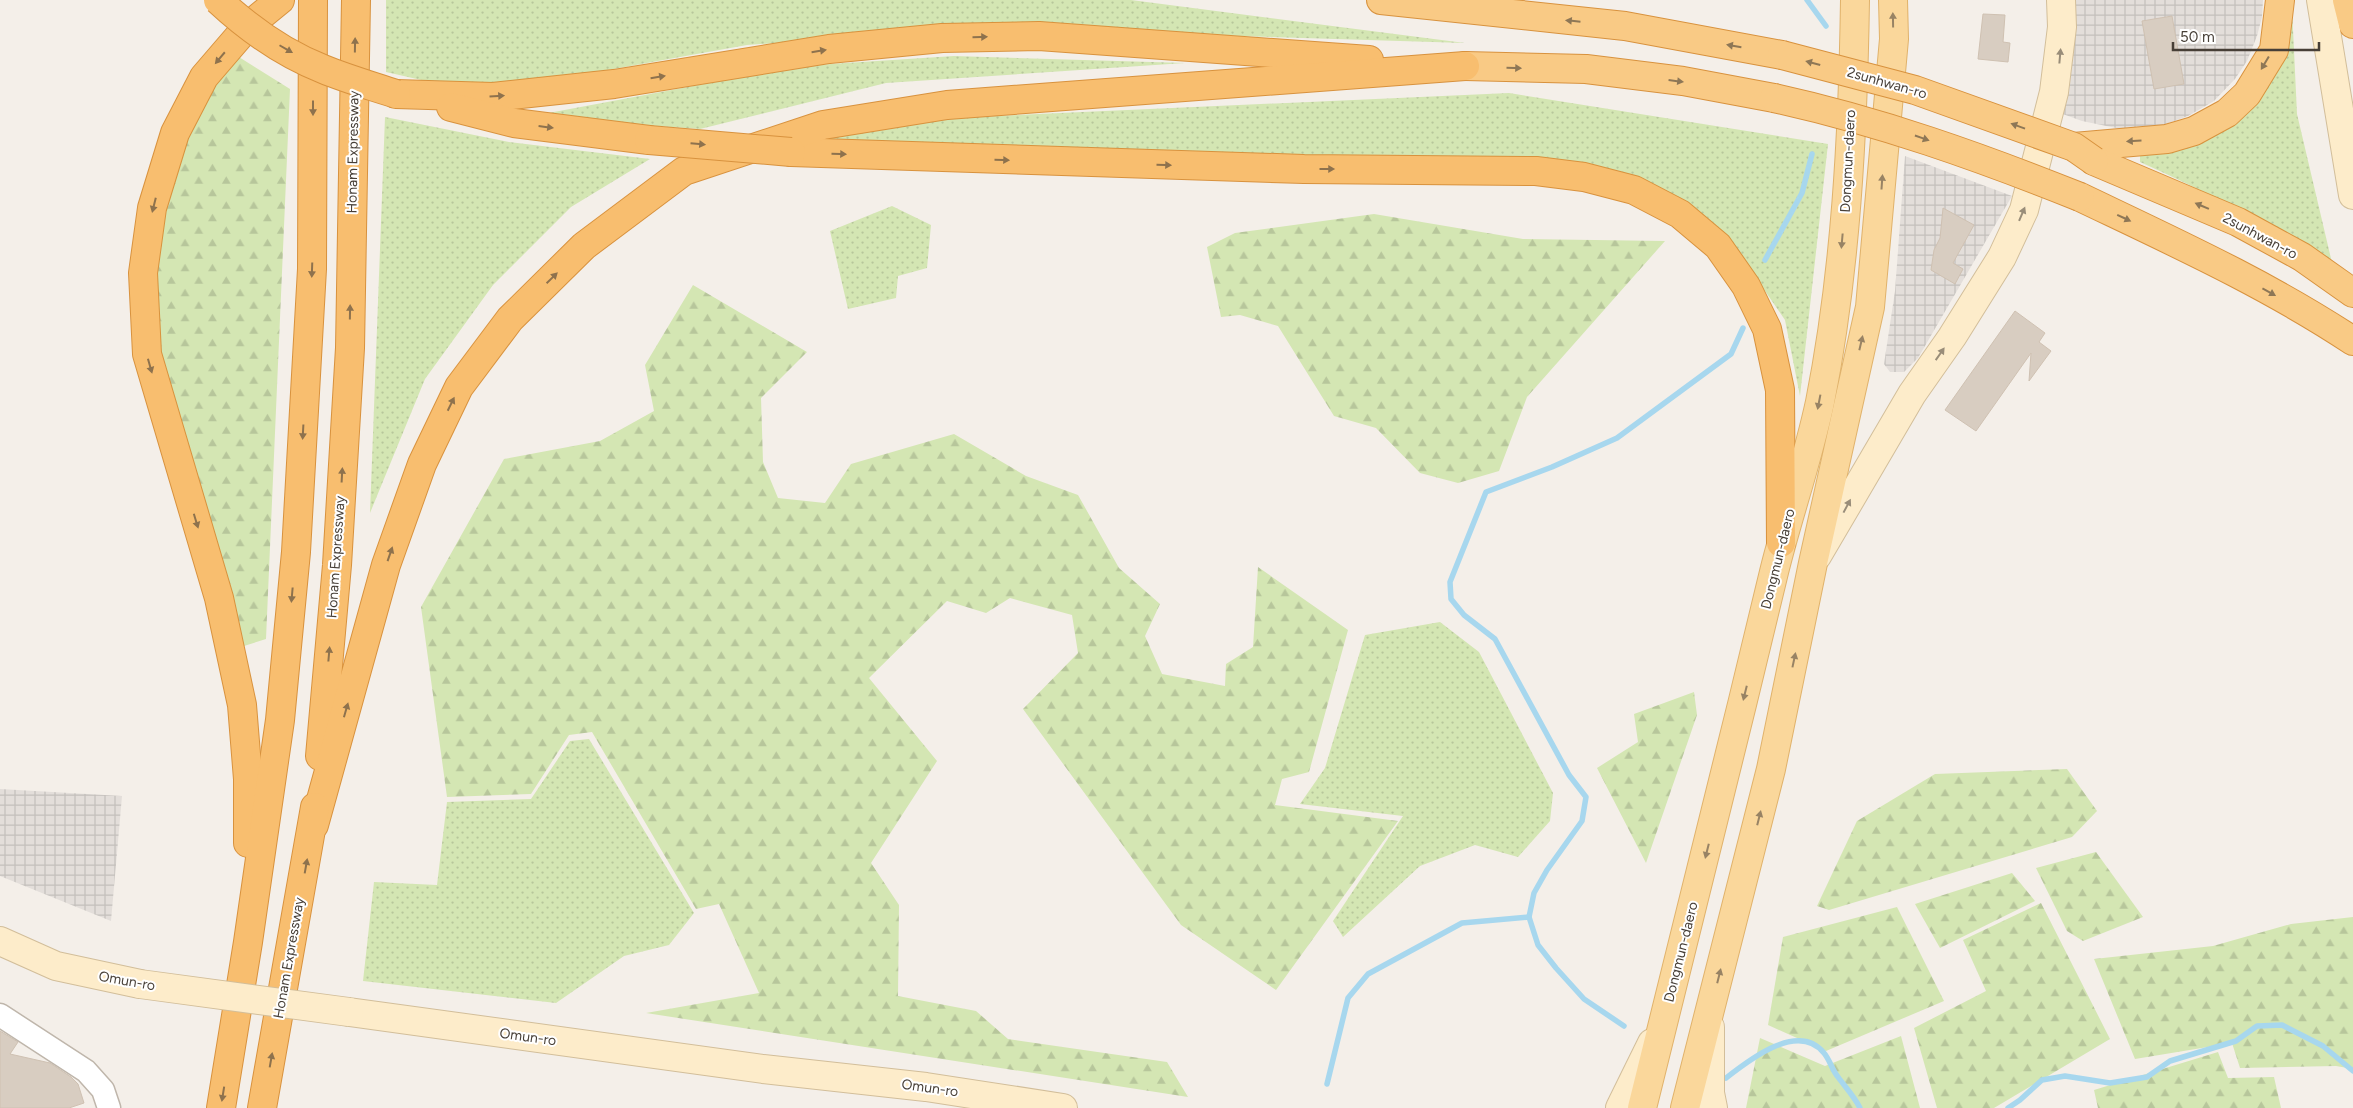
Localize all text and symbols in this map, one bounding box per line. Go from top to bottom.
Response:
one-way arrow [1889,12,1897,28]
one-way arrow [1565,17,1581,25]
scale bar [2173,20,2319,52]
text: 50 m [2180,28,2215,46]
one-way arrow [973,33,989,41]
one-way arrow [351,37,359,53]
one-way arrow [1725,42,1741,50]
one-way arrow [279,45,292,54]
one-way arrow [811,46,827,54]
one-way arrow [2056,48,2064,64]
one-way arrow [215,52,226,65]
one-way arrow [2261,57,2270,70]
one-way arrow [1805,59,1820,67]
one-way arrow [1506,64,1522,72]
street label: 2sunhwan-ro [1845,64,1929,102]
one-way arrow [651,73,667,81]
one-way arrow [1668,77,1684,85]
street label: Honam Expressway [343,90,363,214]
one-way arrow [489,92,505,100]
one-way arrow [309,100,317,116]
street label: Dongmun-daero [1837,109,1859,213]
one-way arrow [2010,122,2025,130]
one-way arrow [538,123,554,131]
one-way arrow [1915,134,1930,142]
one-way arrow [2125,138,2141,146]
one-way arrow [690,140,706,148]
one-way arrow [832,150,848,158]
one-way arrow [994,156,1010,164]
one-way arrow [1156,161,1172,169]
one-way arrow [1319,165,1335,173]
one-way arrow [1878,174,1886,190]
one-way arrow [150,197,158,212]
one-way arrow [2195,202,2209,210]
one-way arrow [2018,206,2026,221]
street label: 2sunhwan-ro [2220,209,2300,263]
one-way arrow [2117,215,2131,223]
one-way arrow [1838,233,1846,249]
one-way arrow [308,262,316,278]
one-way arrow [546,272,558,284]
one-way arrow [2262,287,2276,296]
one-way arrow [346,304,354,320]
one-way arrow [1857,335,1865,350]
one-way arrow [1935,347,1945,361]
one-way arrow [146,358,154,373]
one-way arrow [1815,394,1823,410]
one-way arrow [447,397,455,411]
one-way arrow [298,425,306,441]
one-way arrow [339,466,347,482]
street label: Honam Expressway [323,495,349,619]
one-way arrow [1842,499,1851,512]
street label: Dongmun-daero [1757,507,1799,611]
one-way arrow [193,514,200,529]
one-way arrow [386,546,394,561]
one-way arrow [287,587,295,603]
one-way arrow [325,646,333,662]
one-way arrow [1790,651,1798,667]
one-way arrow [1741,685,1749,700]
one-way arrow [342,703,350,718]
one-way arrow [1755,811,1763,826]
one-way arrow [1703,843,1711,858]
one-way arrow [302,858,310,873]
street label: Honam Expressway [270,895,308,1020]
street label: Dongmun-daero [1660,900,1702,1004]
street label: Omun-ro [97,968,157,994]
one-way arrow [1715,968,1723,984]
street label: Omun-ro [499,1025,557,1049]
one-way arrow [267,1052,275,1068]
street label: Omun-ro [901,1076,959,1100]
one-way arrow [219,1086,227,1102]

